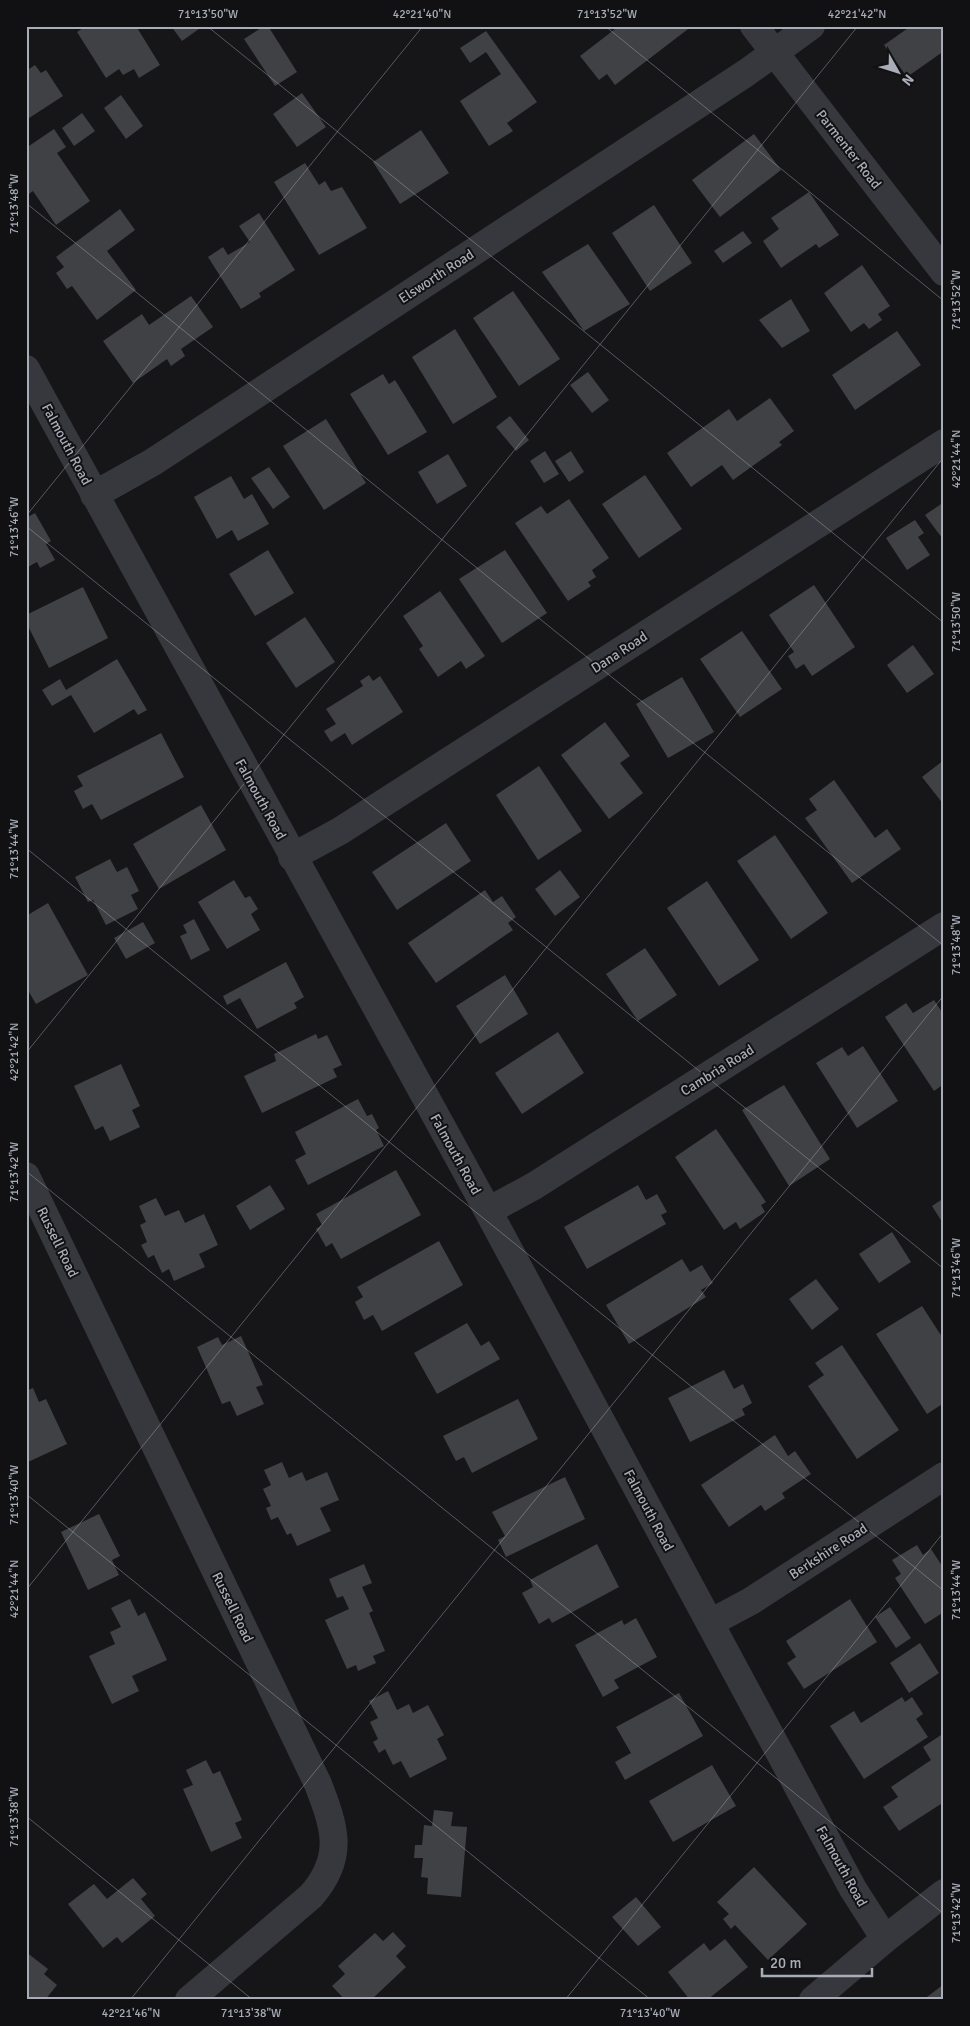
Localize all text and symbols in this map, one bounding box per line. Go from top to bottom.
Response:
text: 71°13'50"W [178,7,238,22]
text: 42°21'40"N [393,7,451,22]
text: 71°13'52"W [577,7,637,22]
text: 42°21'42"N [828,7,886,22]
north arrow [872,48,922,98]
text: N [898,71,917,89]
street label: Parmenter Road [812,106,885,192]
text: 71°13'48"W [7,174,22,234]
street label: Elsworth Road [395,246,477,307]
text: 71°13'52"W [949,270,964,330]
street label: Falmouth Road [38,401,95,488]
text: 42°21'44"N [949,430,964,488]
text: 71°13'46"W [7,497,22,557]
text: 71°13'50"W [949,592,964,652]
street label: Dana Road [588,628,651,677]
street label: Falmouth Road [231,756,290,843]
text: 71°13'44"W [7,819,22,879]
text: 71°13'48"W [949,915,964,975]
text: 42°21'42"N [7,1023,22,1081]
street label: Cambria Road [677,1041,757,1100]
street label: Falmouth Road [426,1111,485,1198]
text: 71°13'42"W [7,1142,22,1202]
street label: Russell Road [33,1204,82,1280]
text: 71°13'46"W [949,1238,964,1298]
text: 71°13'40"W [7,1465,22,1525]
street label: Falmouth Road [620,1467,677,1554]
street label: Berkshire Road [786,1520,871,1583]
text: 42°21'44"N [7,1560,22,1618]
text: 71°13'44"W [949,1560,964,1620]
street label: Russell Road [208,1569,257,1645]
text: 71°13'38"W [7,1787,22,1847]
street label: Falmouth Road [812,1823,871,1910]
text: 71°13'42"W [949,1883,964,1943]
scale bar [762,1946,872,1978]
text: 20 m [770,1954,801,1972]
text: 42°21'46"N [102,2006,160,2021]
text: 71°13'38"W [221,2006,281,2021]
text: 71°13'40"W [620,2006,680,2021]

